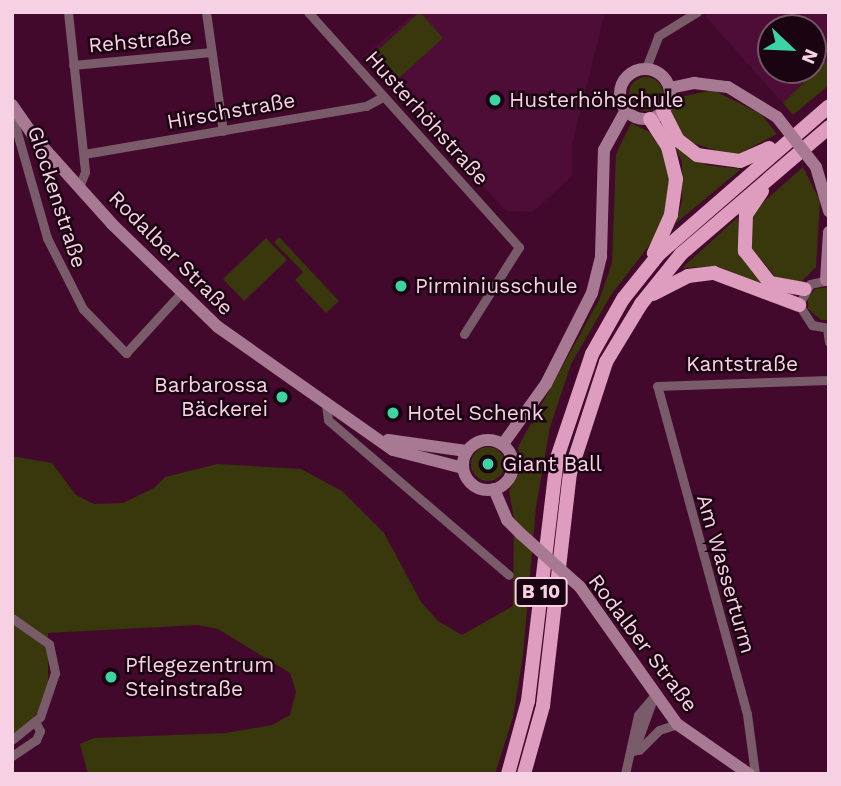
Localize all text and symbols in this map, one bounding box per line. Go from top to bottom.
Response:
north arrow [757,14,827,84]
street label: Rehstraße [87,24,193,58]
street label: Husterhöhstraße [360,45,494,191]
text: N [797,46,823,68]
street label: Hirschstraße [165,87,297,135]
place label: Husterhöhschule [509,87,684,113]
marker: Husterhöhschule [487,92,503,108]
street label: Glockenstraße [22,123,92,271]
street label: Rodalber Straße [103,185,239,321]
place label: Pirminiusschule [415,273,577,299]
marker: Pirminiusschule [393,278,409,294]
street label: Kantstraße [686,351,798,377]
place label: Barbarossa Bäckerei [154,372,268,422]
marker: Barbarossa Bäckerei [274,389,290,405]
place label: Hotel Schenk [407,400,544,426]
marker: Hotel Schenk [385,405,401,421]
place label: Giant Ball [502,451,602,477]
marker: Giant Ball [480,456,496,472]
street label: Am Wasserturm [691,491,761,657]
street label: Rodalber Straße [583,569,703,717]
road number: B 10 [513,576,569,608]
place label: Pflegezentrum Steinstraße [125,652,274,702]
marker: Pflegezentrum Steinstraße [103,669,119,685]

